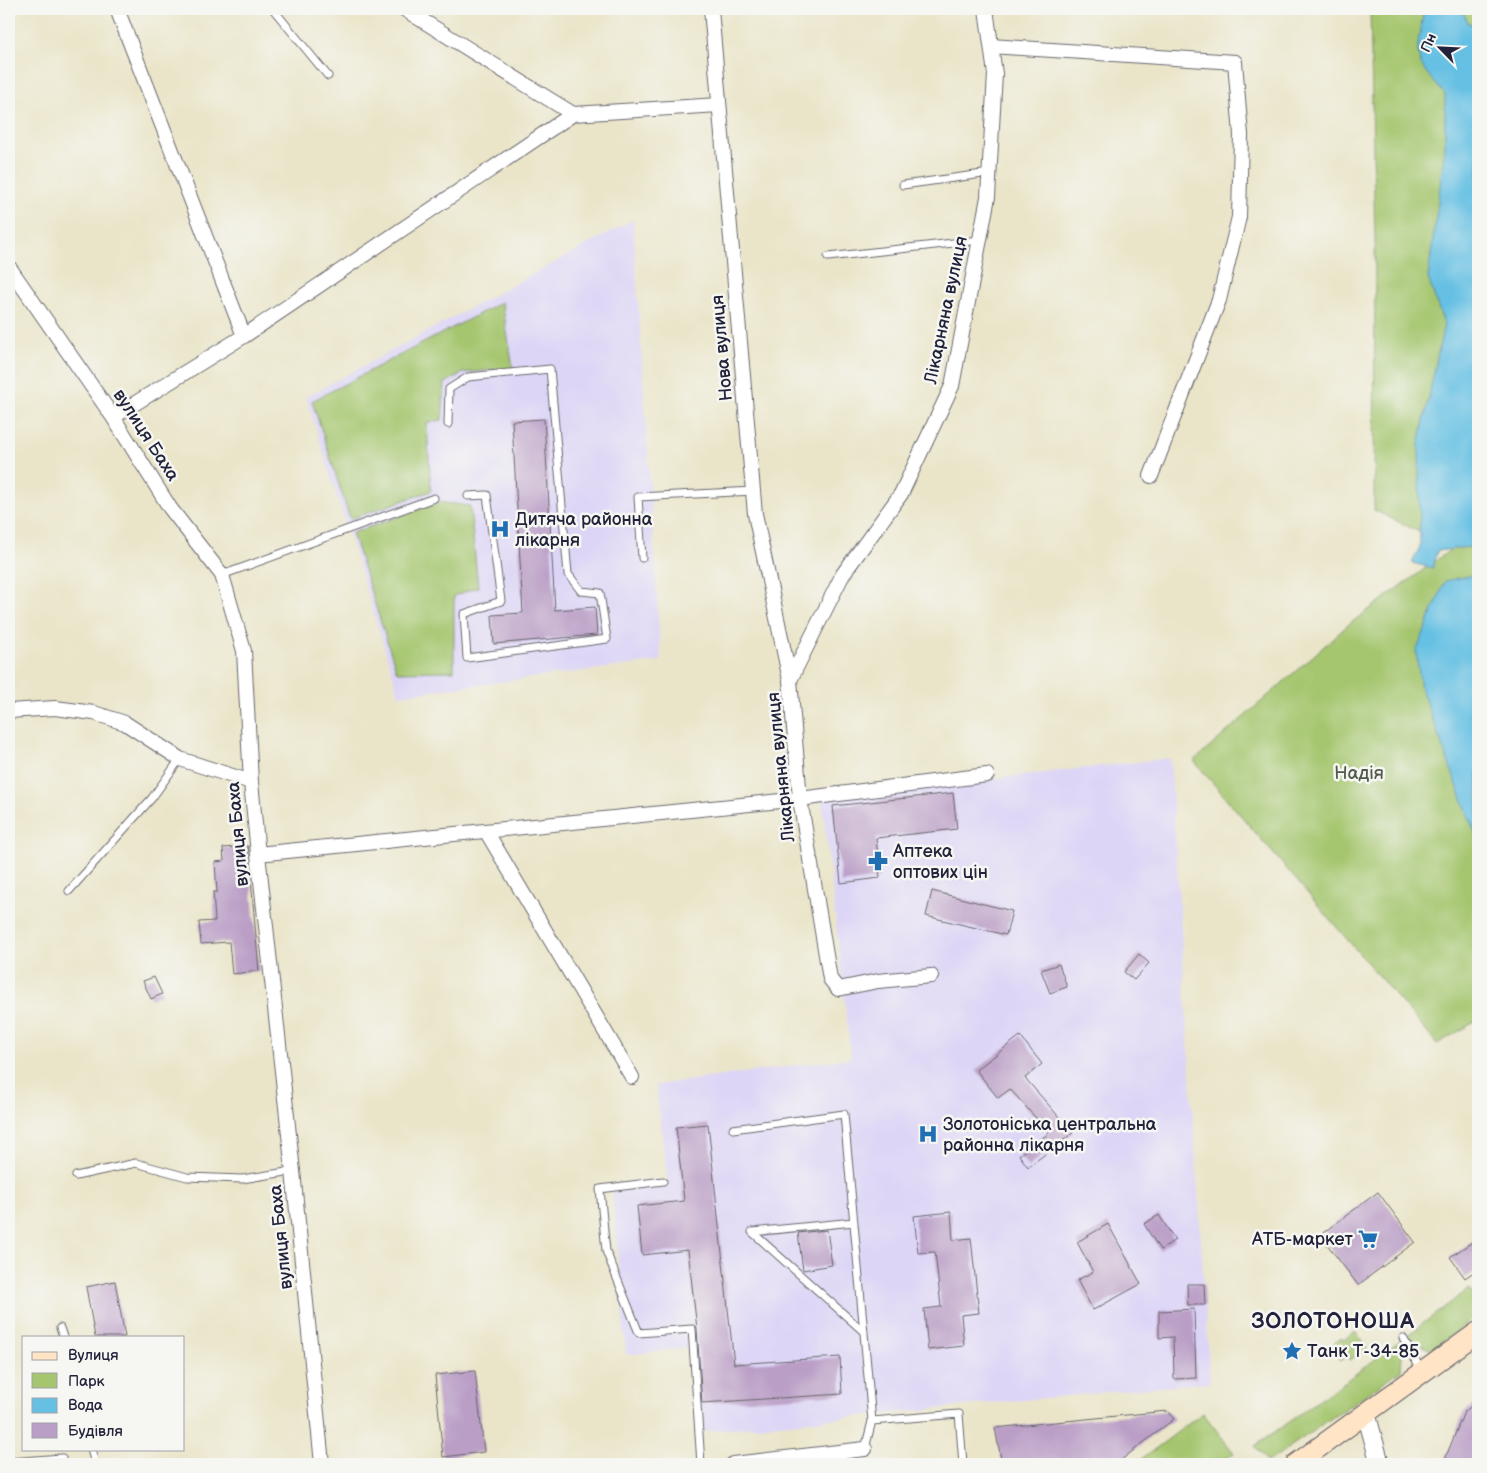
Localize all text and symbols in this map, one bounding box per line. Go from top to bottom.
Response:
north arrow [1414,22,1464,72]
text: Пн [1417,31,1440,55]
street label: Лікарняна вулиця [920,234,972,387]
street label: Нова вулиця [707,294,737,402]
street label: вулиця Баха [109,385,184,485]
place label: Дитяча районна лікарня [515,509,653,551]
hospital icon: Дитяча районна лікарня [489,518,511,540]
street label: Лікарняна вулиця [763,691,799,844]
park label: Надія [1334,763,1384,784]
street label: вулиця Баха [223,780,253,887]
place label: Аптека оптових цін [892,841,988,883]
pharmacy icon: Аптека оптових цін [867,850,889,872]
place label: Золотоніська центральна районна лікарня [943,1114,1157,1156]
hospital icon: Золотоніська центральна районна лікарня [917,1123,939,1145]
street label: вулиця Баха [265,1183,297,1290]
supermarket icon: АТБ-маркет [1357,1228,1379,1250]
place label: АТБ-маркет [1251,1229,1354,1250]
district label: ЗОЛОТОНОША [1251,1308,1415,1335]
legend [22,1336,185,1450]
place icon: Танк Т-34-85 [1281,1340,1303,1362]
place label: Танк Т-34-85 [1307,1341,1419,1362]
text: Вулиця [68,1346,119,1365]
text: Парк [68,1372,105,1391]
text: Вода [68,1396,103,1415]
text: Будівля [68,1422,123,1441]

